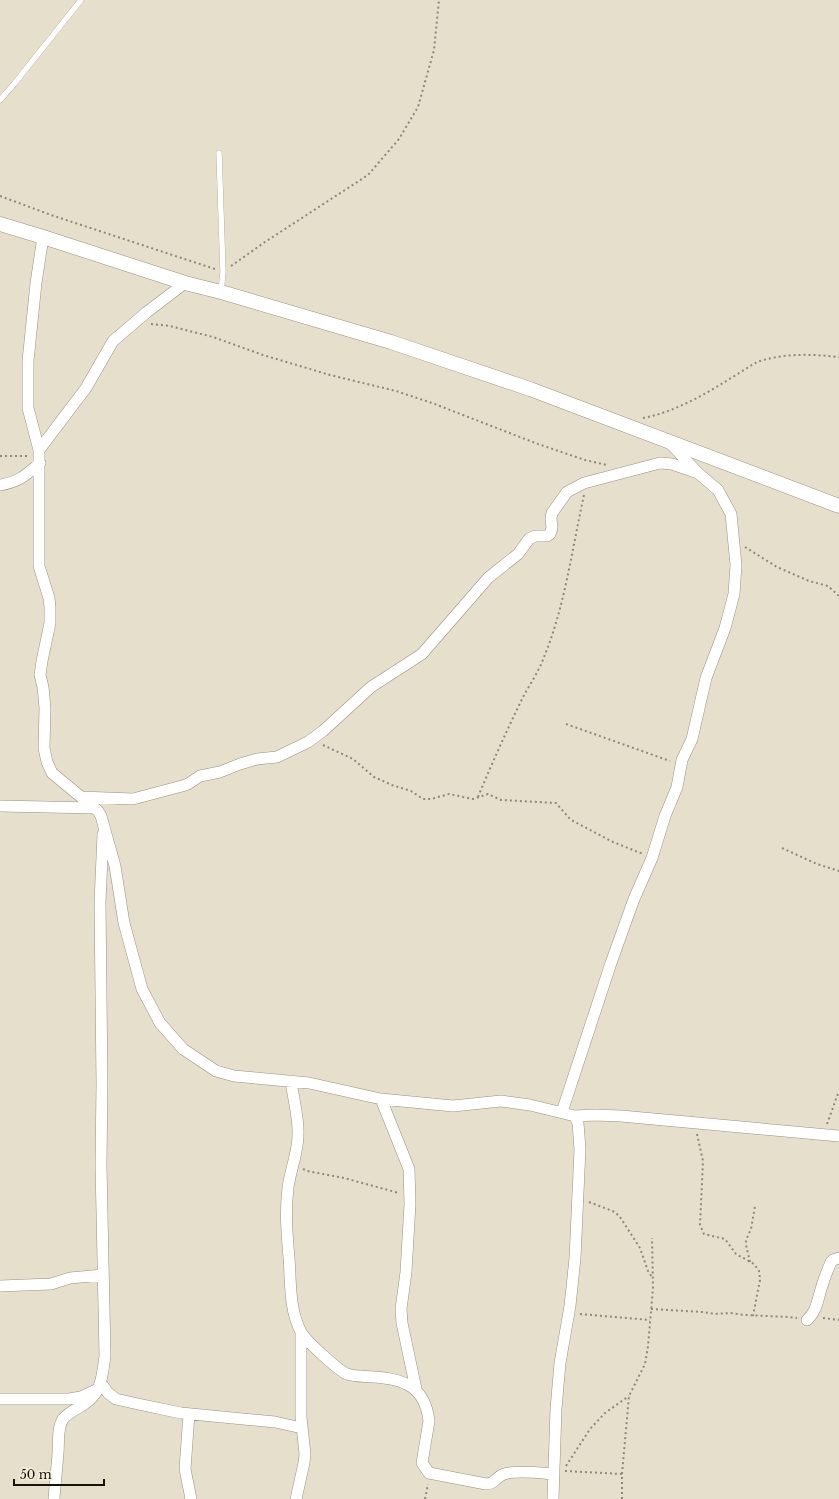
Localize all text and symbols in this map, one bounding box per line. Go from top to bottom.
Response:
scale bar [14,1461,104,1487]
text: 50 m [20,1467,52,1482]

